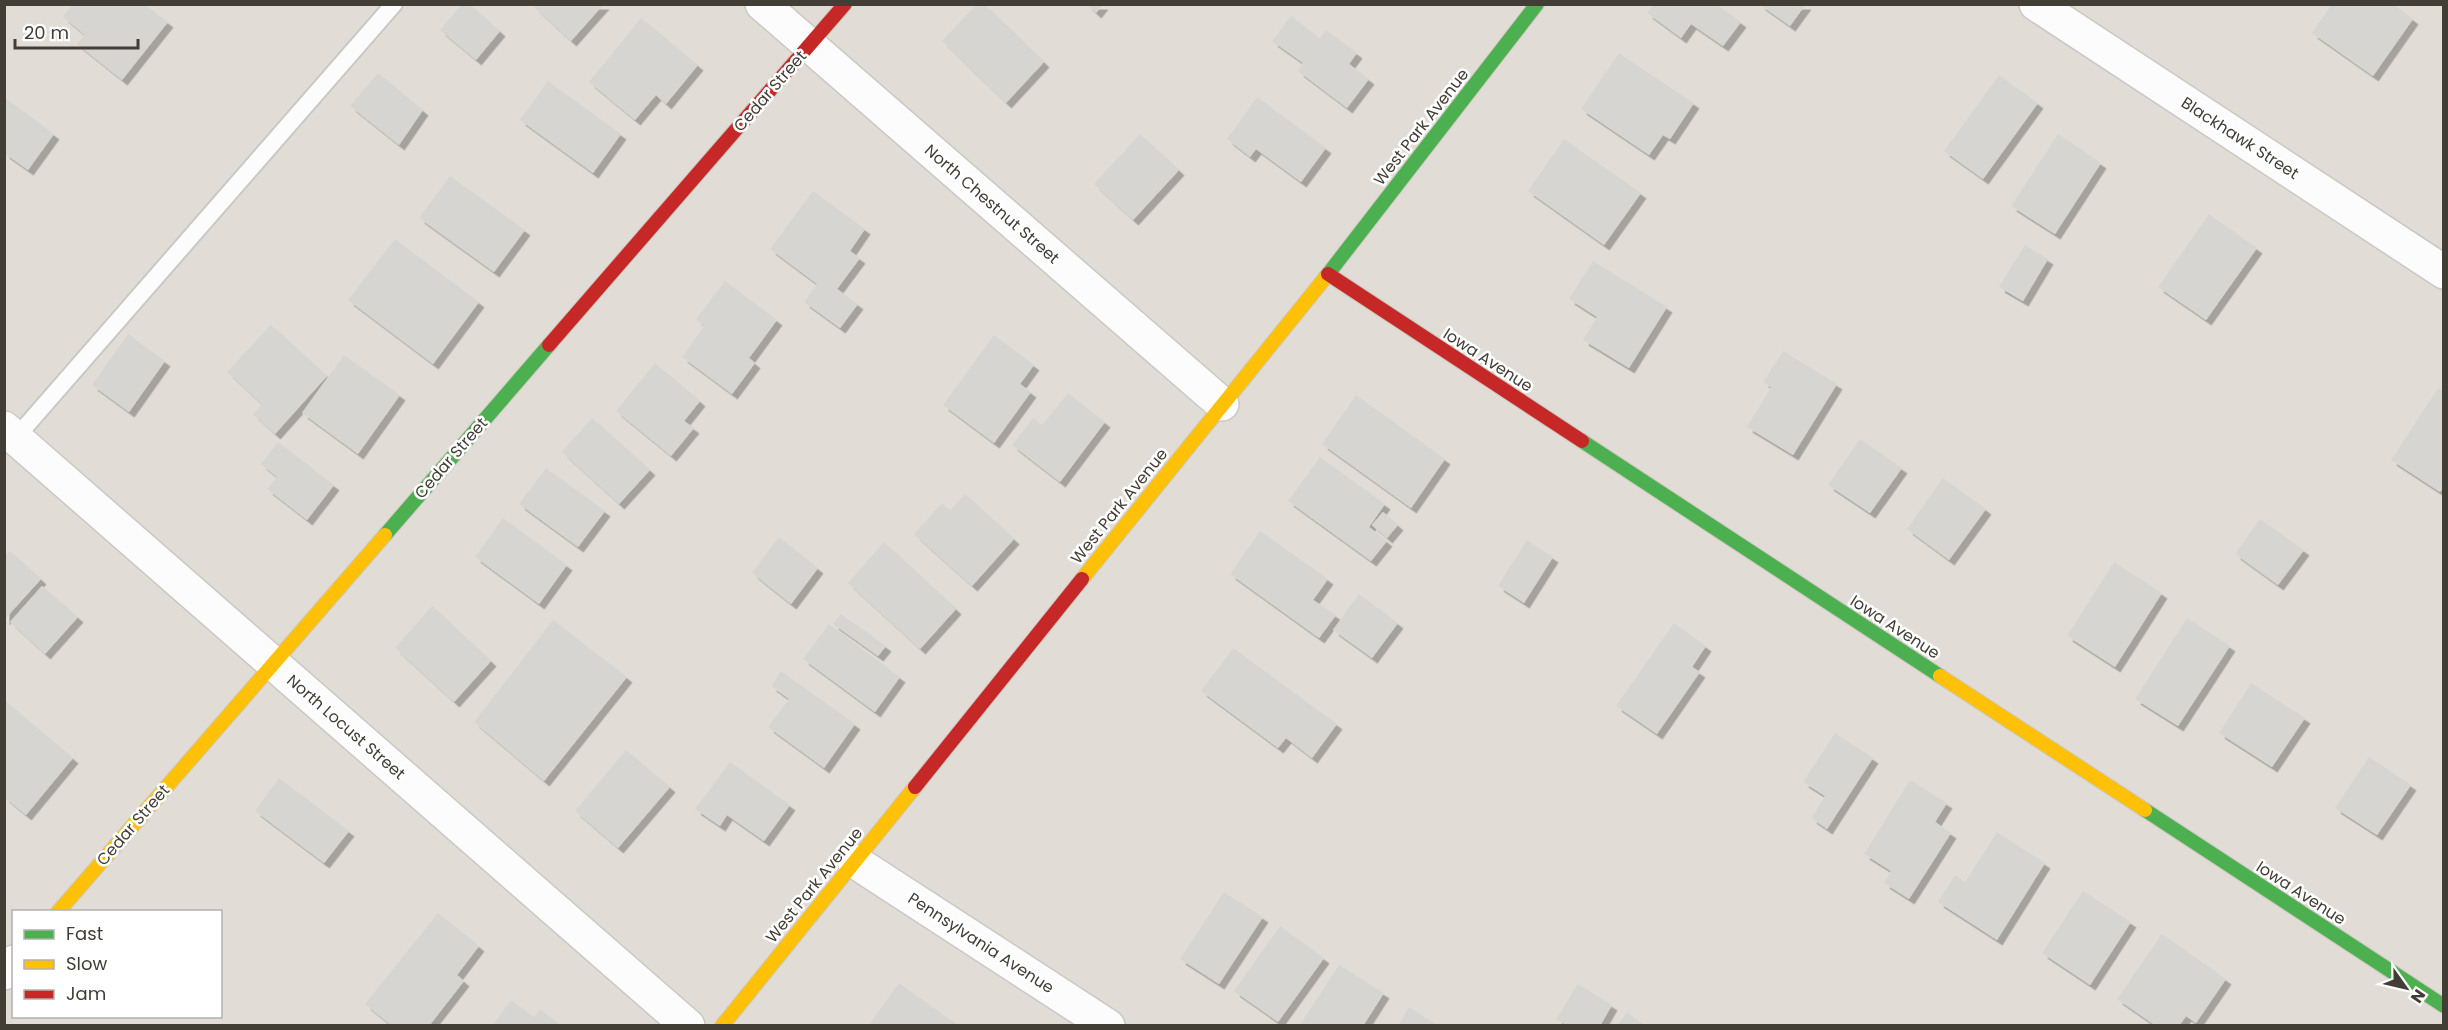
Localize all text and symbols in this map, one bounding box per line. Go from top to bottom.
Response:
scale bar [15,12,138,50]
text: 20 m [24,20,69,45]
street label: Cedar Street [728,45,812,137]
street label: West Park Avenue [1368,64,1474,190]
street label: Blackhawk Street [2177,91,2303,185]
street label: North Chestnut Street [920,139,1065,269]
street label: Iowa Avenue [1439,322,1537,398]
street label: Cedar Street [409,412,493,504]
street label: West Park Avenue [1065,443,1173,569]
street label: Iowa Avenue [1846,589,1944,665]
street label: North Locust Street [282,669,410,785]
street label: Cedar Street [91,779,175,871]
street label: West Park Avenue [760,822,868,948]
street label: Iowa Avenue [2252,855,2350,931]
street label: Pennsylvania Avenue [903,887,1059,999]
legend [12,910,222,1018]
text: Fast [66,921,103,946]
text: Slow [66,951,108,976]
north arrow [2376,958,2436,1018]
text: Jam [66,981,106,1006]
text: N [2405,985,2431,1008]

